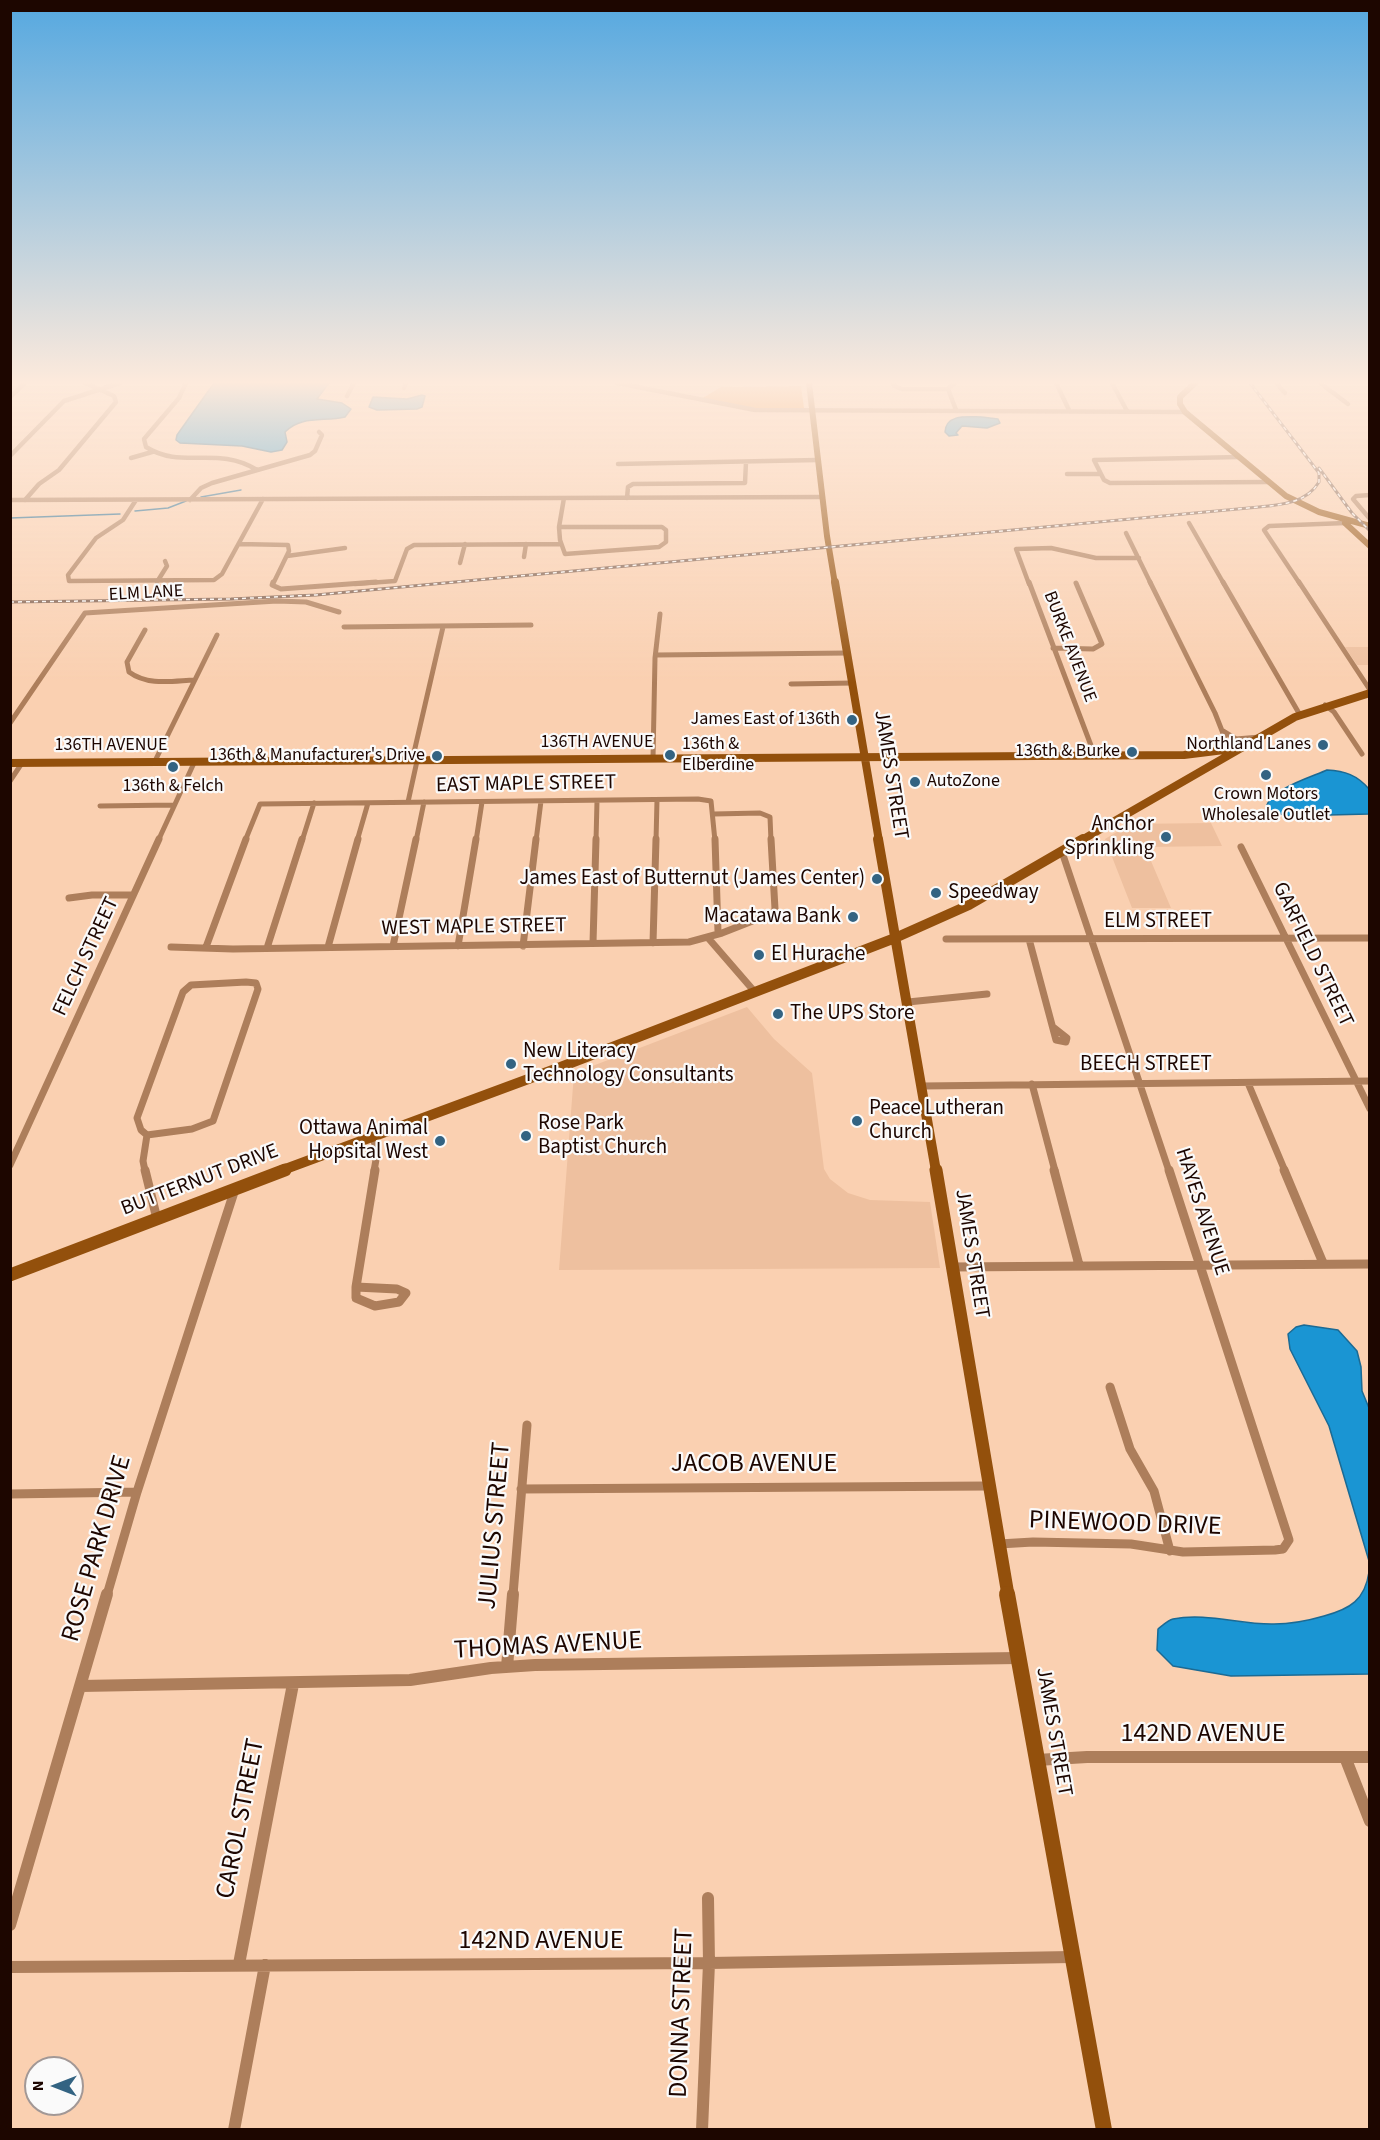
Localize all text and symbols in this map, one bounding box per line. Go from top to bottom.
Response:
street label: ELM LANE [108,581,184,607]
street label: BURKE AVENUE [1038,589,1100,705]
place label: James East of 136th [691,709,840,731]
street label: JAMES STREET [867,709,913,841]
marker: James East of 136th [845,713,859,727]
street label: 136TH AVENUE [541,732,653,754]
place label: 136th & Elberdine [682,734,754,777]
place label: Northland Lanes [1186,734,1311,756]
street label: 136TH AVENUE [55,735,167,757]
marker: Northland Lanes [1316,738,1330,752]
place label: 136th & Burke [1015,741,1120,763]
place label: 136th & Manufacturer's Drive [209,745,425,767]
marker: 136th & Burke [1125,745,1139,759]
marker: 136th & Elberdine [663,748,677,762]
marker: 136th & Manufacturer's Drive [430,749,444,763]
marker: 136th & Felch [166,760,180,774]
marker: Crown Motors Wholesale Outlet [1259,768,1273,782]
street label: EAST MAPLE STREET [436,771,616,799]
place label: AutoZone [927,771,1000,793]
marker: AutoZone [908,775,922,789]
place label: 136th & Felch [122,776,224,798]
place label: Crown Motors Wholesale Outlet [1202,784,1330,826]
place label: Anchor Sprinkling [1064,812,1154,862]
marker: Anchor Sprinkling [1159,830,1173,844]
place label: James East of Butternut (James Center) [519,866,865,892]
marker: James East of Butternut (James Center) [870,872,884,886]
street label: GARFIELD STREET [1266,879,1358,1031]
place label: Speedway [948,880,1039,906]
marker: Speedway [929,886,943,900]
street label: FELCH STREET [48,894,126,1020]
place label: Macatawa Bank [704,904,841,930]
street label: ELM STREET [1104,909,1212,935]
marker: Macatawa Bank [846,910,860,924]
street label: WEST MAPLE STREET [381,914,567,942]
place label: El Hurache [771,942,866,968]
marker: El Hurache [752,948,766,962]
place label: The UPS Store [790,1001,914,1027]
marker: The UPS Store [771,1007,785,1021]
place label: New Literacy Technology Consultants [523,1039,734,1089]
street label: BEECH STREET [1080,1052,1212,1078]
marker: New Literacy Technology Consultants [504,1057,518,1071]
place label: Peace Lutheran Church [869,1096,1004,1146]
place label: Rose Park Baptist Church [538,1111,667,1161]
marker: Peace Lutheran Church [850,1114,864,1128]
place label: Ottawa Animal Hopsital West [299,1116,428,1166]
marker: Rose Park Baptist Church [519,1129,533,1143]
marker: Ottawa Animal Hopsital West [433,1134,447,1148]
street label: BUTTERNUT DRIVE [118,1139,282,1223]
street label: HAYES AVENUE [1169,1145,1233,1279]
street label: JAMES STREET [948,1188,994,1320]
street label: JULIUS STREET [473,1441,519,1611]
street label: JACOB AVENUE [671,1449,837,1481]
street label: ROSE PARK DRIVE [57,1452,139,1646]
street label: PINEWOOD DRIVE [1028,1506,1222,1544]
street label: THOMAS AVENUE [453,1626,643,1668]
street label: JAMES STREET [1029,1666,1077,1798]
street label: 142ND AVENUE [1121,1719,1285,1751]
street label: CAROL STREET [211,1736,273,1902]
street label: 142ND AVENUE [459,1926,623,1958]
street label: DONNA STREET [664,1928,702,2098]
north arrow [24,2056,84,2116]
text: N [27,2081,49,2091]

